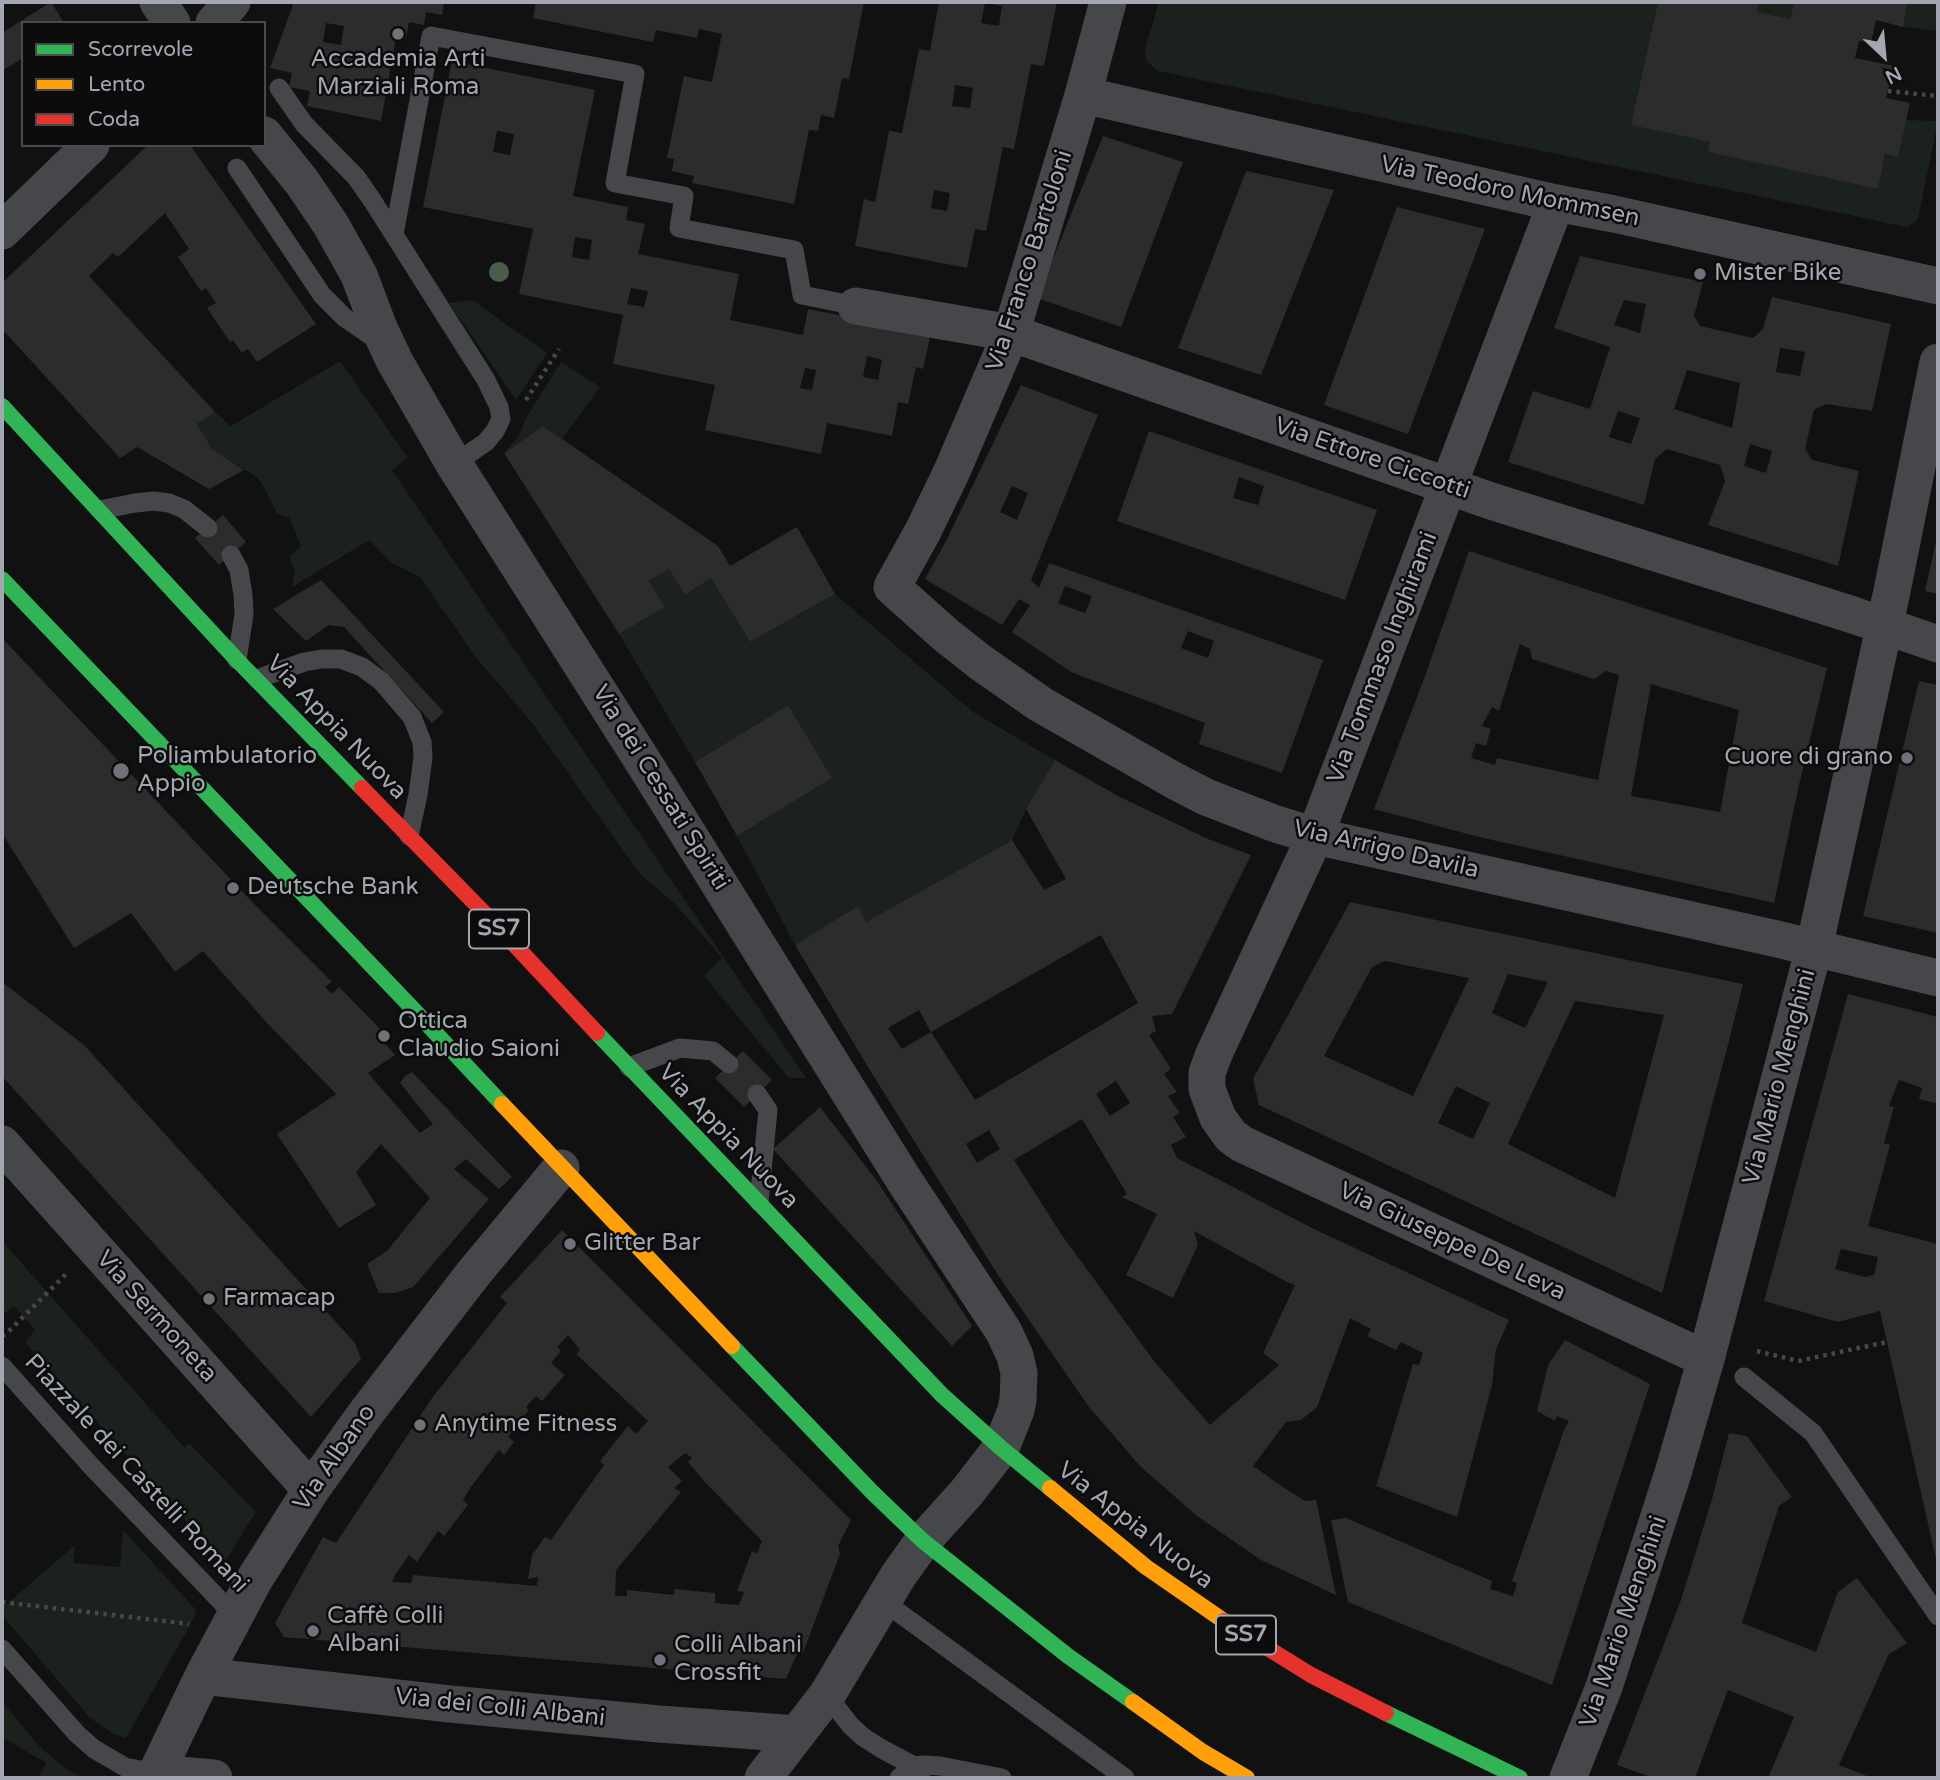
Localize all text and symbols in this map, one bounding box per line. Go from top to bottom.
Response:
legend [21,21,266,147]
north arrow [1849,21,1919,91]
marker: Accademia Arti Marziali Roma [390,26,406,42]
text: Scorrevole [88,37,193,62]
place label: Accademia Arti Marziali Roma [310,46,486,102]
text: N [1882,62,1905,88]
text: Lento [88,72,145,97]
text: Coda [88,107,140,132]
street label: Via Franco Bartoloni [981,147,1079,375]
street label: Via Teodoro Mommsen [1378,150,1642,234]
place label: Mister Bike [1714,260,1841,288]
marker: Mister Bike [1692,266,1708,282]
street label: Via Ettore Ciccotti [1270,412,1474,506]
street label: Via Tommaso Inghirami [1322,528,1444,788]
street label: Via Appia Nuova [260,650,412,806]
street label: Via dei Cessati Spiriti [585,680,735,896]
place label: Poliambulatorio Appio [137,743,317,799]
place label: Cuore di grano [1724,744,1893,772]
marker: Cuore di grano [1899,750,1915,766]
marker: Poliambulatorio Appio [111,761,131,781]
street label: Via Arrigo Davila [1290,815,1482,885]
place label: Deutsche Bank [247,874,419,902]
marker: Deutsche Bank [225,880,241,896]
road number: SS7 [469,910,529,948]
street label: Via Mario Menghini [1737,966,1823,1188]
place label: Ottica Claudio Saioni [398,1008,560,1064]
marker: Ottica Claudio Saioni [376,1028,392,1044]
street label: Via Appia Nuova [652,1059,804,1215]
street label: Via Giuseppe De Leva [1334,1177,1570,1307]
place label: Glitter Bar [584,1230,701,1258]
marker: Glitter Bar [562,1236,578,1252]
street label: Via Sermoneta [89,1245,223,1389]
place label: Farmacap [223,1285,335,1313]
marker: Farmacap [201,1291,217,1307]
street label: Piazzale dei Castelli Romani [18,1349,254,1599]
street label: Via Albano [288,1399,382,1517]
place label: Anytime Fitness [434,1411,617,1439]
marker: Anytime Fitness [412,1417,428,1433]
street label: Via Appia Nuova [1051,1456,1219,1596]
street label: Via Mario Menghini [1574,1512,1674,1732]
place label: Caffè Colli Albani [327,1603,443,1659]
road number: SS7 [1216,1616,1276,1654]
marker: Caffè Colli Albani [305,1623,321,1639]
place label: Colli Albani Crossfit [674,1632,802,1688]
marker: Colli Albani Crossfit [652,1652,668,1668]
street label: Via dei Colli Albani [394,1683,606,1733]

